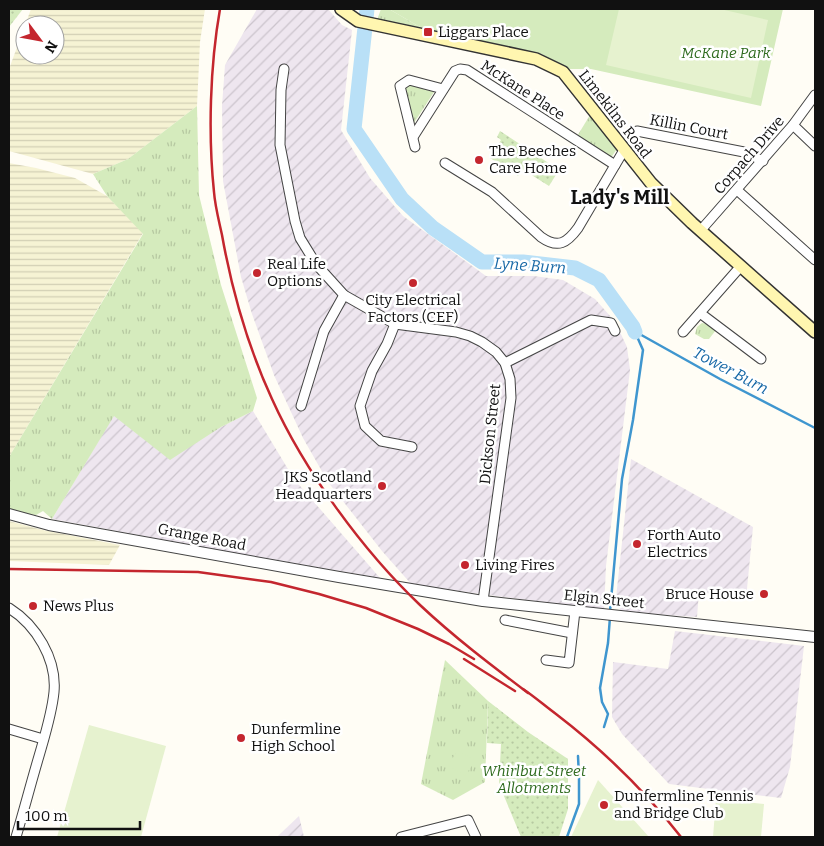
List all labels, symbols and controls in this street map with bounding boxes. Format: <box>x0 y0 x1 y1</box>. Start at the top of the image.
north arrow <box>15 15 65 65</box>
place label: Liggars Place <box>438 23 529 41</box>
marker: Liggars Place <box>422 26 434 38</box>
text: N <box>40 38 61 56</box>
park label: McKane Park <box>681 44 772 62</box>
street label: McKane Place <box>478 56 568 124</box>
street label: Limekilns Road <box>575 66 655 162</box>
street label: Killin Court <box>648 111 730 144</box>
street label: Corpach Drive <box>710 112 788 198</box>
place label: The Beeches Care Home <box>489 142 576 177</box>
marker: The Beeches Care Home <box>473 154 485 166</box>
district label: Lady's Mill <box>571 185 669 209</box>
water label: Lyne Burn <box>493 253 567 278</box>
place label: Real Life Options <box>267 255 326 290</box>
marker: Real Life Options <box>251 267 263 279</box>
marker: City Electrical Factors (CEF) <box>407 277 419 289</box>
place label: City Electrical Factors (CEF) <box>365 291 461 326</box>
water label: Tower Burn <box>690 343 772 398</box>
street label: Dickson Street <box>476 382 504 485</box>
place label: JKS Scotland Headquarters <box>275 468 372 503</box>
marker: JKS Scotland Headquarters <box>376 480 388 492</box>
street label: Grange Road <box>156 520 248 554</box>
place label: Forth Auto Electrics <box>647 526 721 561</box>
marker: Forth Auto Electrics <box>631 538 643 550</box>
place label: Living Fires <box>475 556 555 574</box>
marker: Living Fires <box>459 559 471 571</box>
place label: Bruce House <box>665 585 754 603</box>
street label: Elgin Street <box>563 586 646 612</box>
marker: Bruce House <box>758 588 770 600</box>
place label: News Plus <box>43 597 114 615</box>
marker: News Plus <box>27 600 39 612</box>
place label: Dunfermline High School <box>251 720 341 755</box>
marker: Dunfermline High School <box>235 732 247 744</box>
park label: Whirlbut Street Allotments <box>482 762 587 797</box>
place label: Dunfermline Tennis and Bridge Club <box>614 787 754 822</box>
scale bar <box>18 798 140 830</box>
marker: Dunfermline Tennis and Bridge Club <box>598 799 610 811</box>
text: 100 m <box>25 807 68 825</box>

